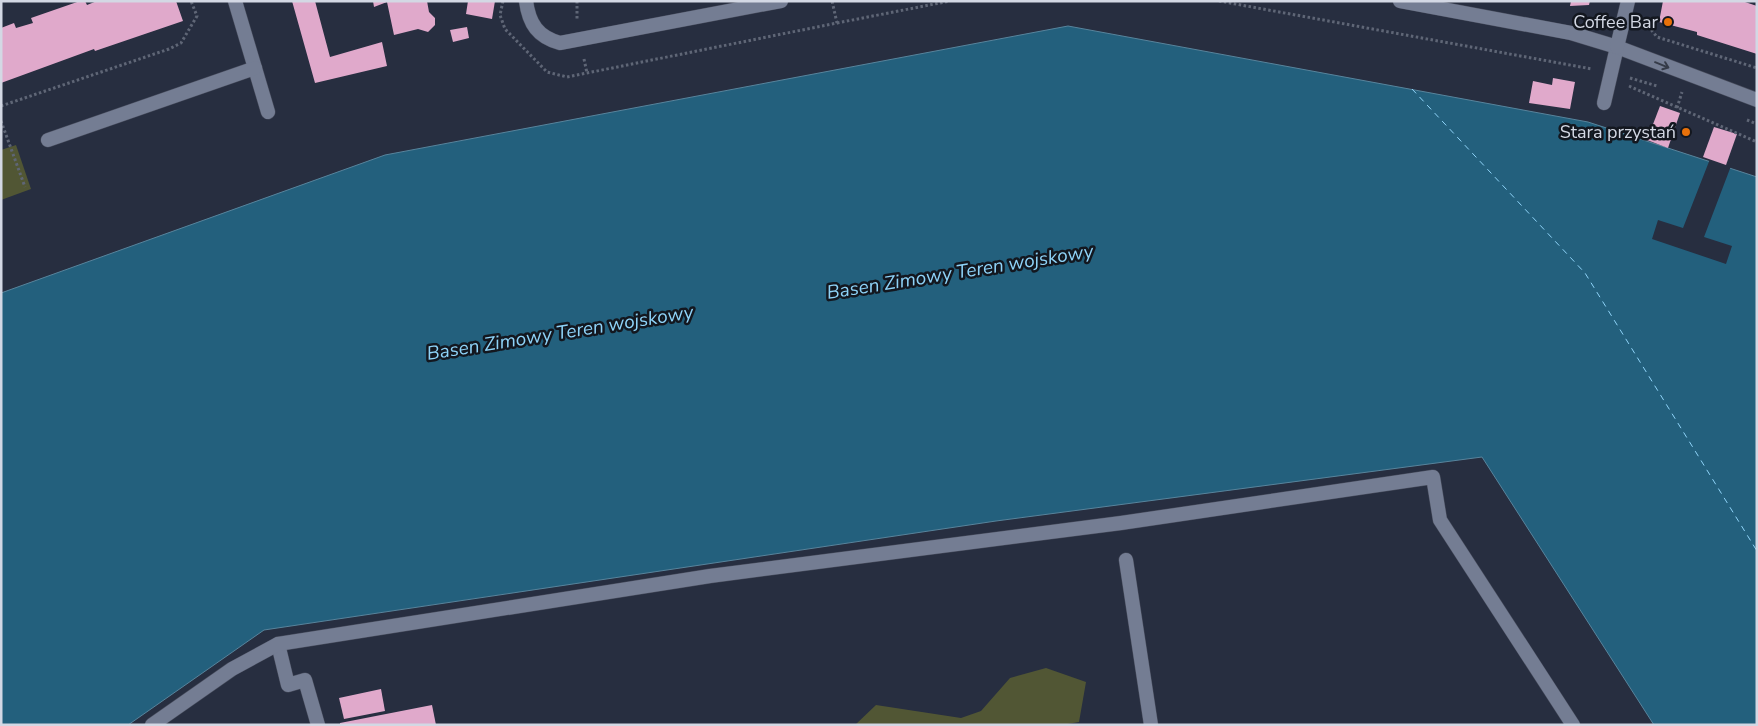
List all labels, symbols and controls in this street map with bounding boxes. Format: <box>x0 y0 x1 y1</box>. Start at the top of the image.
place label: Coffee Bar <box>1573 10 1659 34</box>
marker: Coffee Bar <box>1662 16 1674 28</box>
one-way arrow <box>1654 61 1669 71</box>
place label: Stara przystań <box>1560 120 1676 144</box>
marker: Stara przystań <box>1680 126 1692 138</box>
water label: Basen Zimowy Teren wojskowy <box>825 238 1096 306</box>
water label: Basen Zimowy Teren wojskowy <box>425 299 696 367</box>

